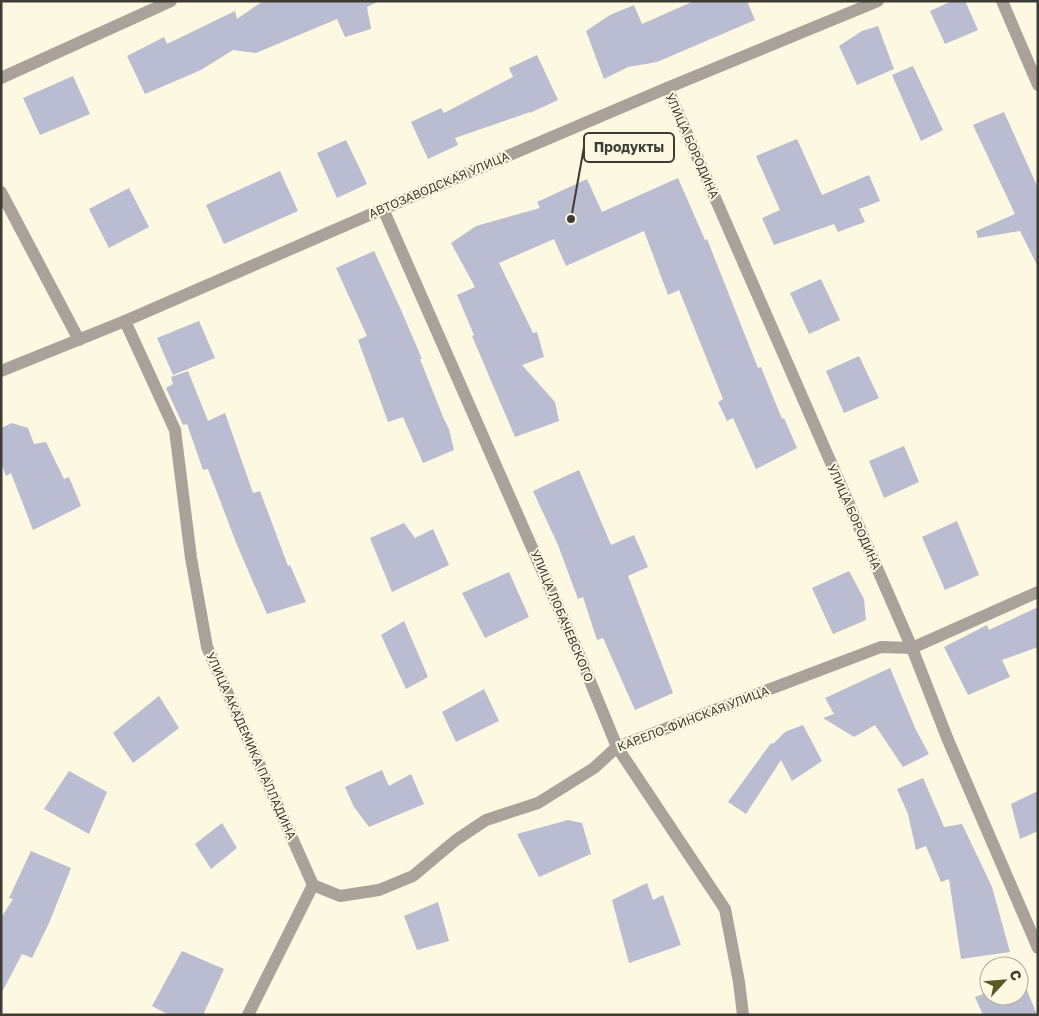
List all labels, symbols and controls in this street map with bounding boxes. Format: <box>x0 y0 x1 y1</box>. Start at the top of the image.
street label: УЛИЦА БОРОДИНА <box>662 91 722 201</box>
callout: Продукты <box>584 133 674 162</box>
text: Продукты <box>594 138 664 155</box>
street label: АВТОЗАВОДСКАЯ УЛИЦА <box>366 148 511 221</box>
street label: УЛИЦА БОРОДИНА <box>824 462 884 572</box>
street label: УЛИЦА ЛОБАЧЕВСКОГО <box>528 548 597 684</box>
street label: УЛИЦА АКАДЕМИКА ПАЛЛАДИНА <box>203 650 300 842</box>
street label: КАРЕЛО-ФИНСКАЯ УЛИЦА <box>615 683 771 754</box>
north arrow <box>979 956 1029 1006</box>
text: С <box>1006 967 1026 983</box>

